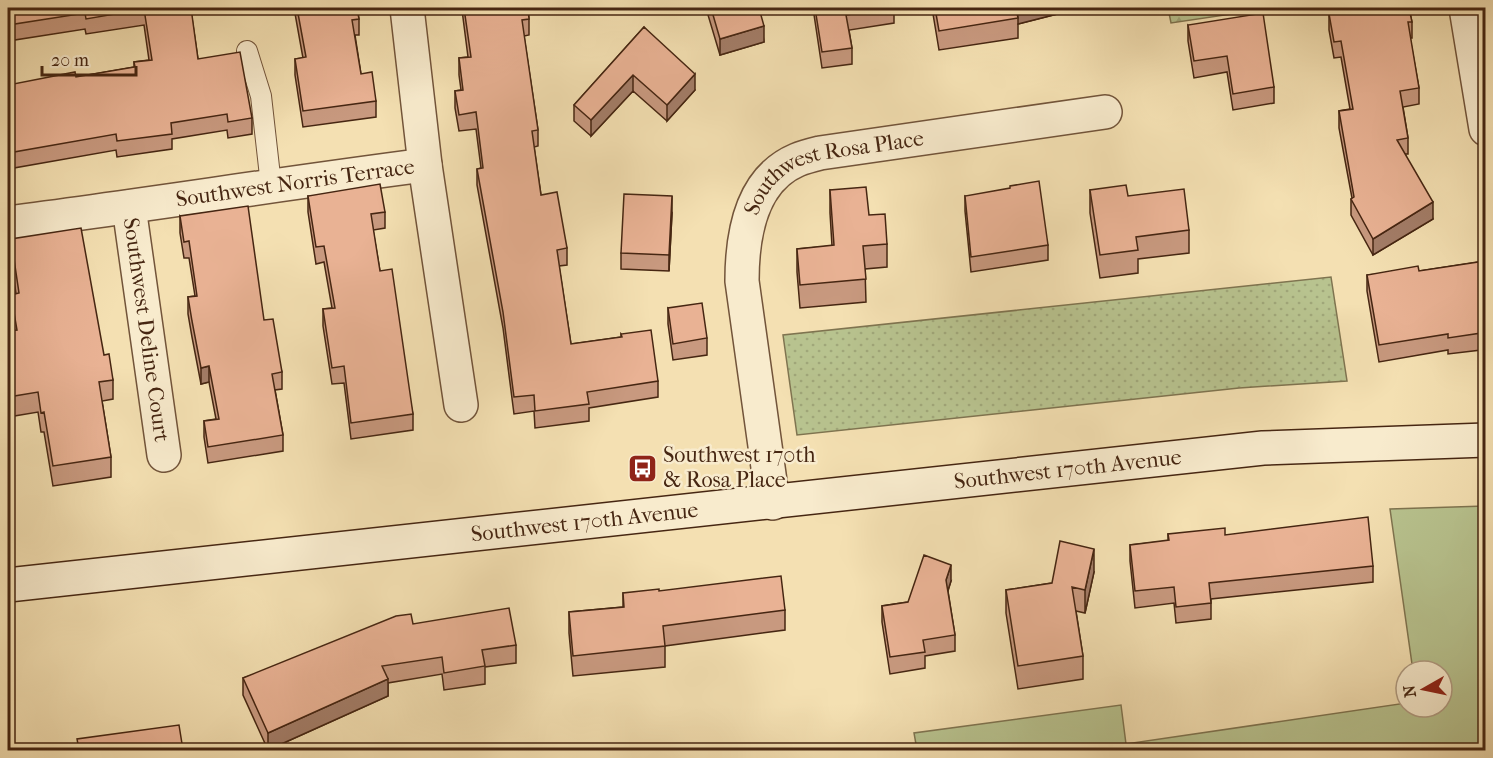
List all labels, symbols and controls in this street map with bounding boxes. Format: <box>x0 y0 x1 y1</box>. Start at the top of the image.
scale bar <box>42 39 136 77</box>
text: 20 m <box>51 50 89 71</box>
street label: Southwest Rosa Place <box>739 125 926 219</box>
street label: Southwest Norris Terrace <box>174 153 416 213</box>
street label: Southwest Deline Court <box>118 216 175 444</box>
place label: Southwest 170th & Rosa Place <box>663 442 816 493</box>
street label: Southwest 170th Avenue <box>953 444 1183 495</box>
bus stop icon: Southwest 170th & Rosa Place <box>626 452 658 484</box>
street label: Southwest 170th Avenue <box>470 497 700 547</box>
north arrow <box>1394 659 1454 719</box>
text: N <box>1399 683 1420 699</box>

